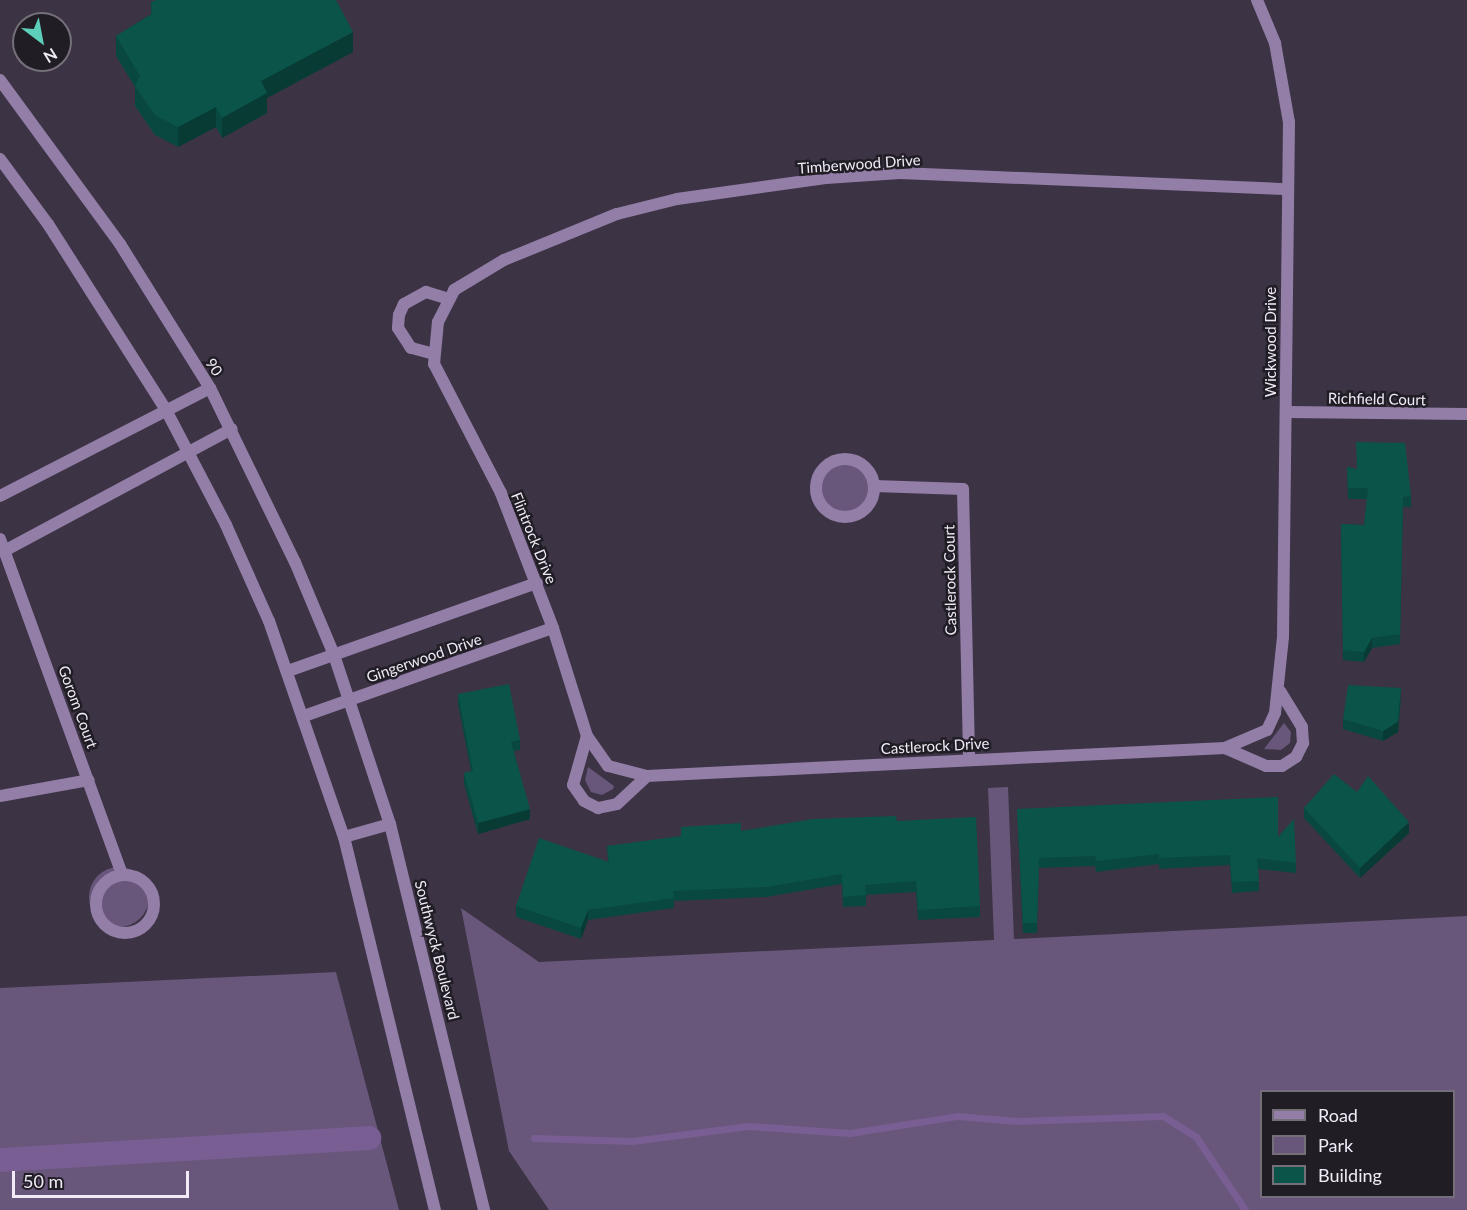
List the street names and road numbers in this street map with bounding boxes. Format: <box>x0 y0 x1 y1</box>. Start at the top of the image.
street label: Timberwood Drive <box>797 151 921 177</box>
street label: Wickwood Drive <box>1262 287 1280 397</box>
street label: 90 <box>202 355 226 379</box>
street label: Richfield Court <box>1328 389 1426 409</box>
street label: Flintrock Drive <box>507 490 561 586</box>
street label: Castlerock Court <box>940 525 960 635</box>
street label: Gingerwood Drive <box>364 630 484 686</box>
street label: Gorom Court <box>55 663 101 751</box>
street label: Castlerock Drive <box>880 734 990 758</box>
street label: Southwyck Boulevard <box>411 878 463 1022</box>

